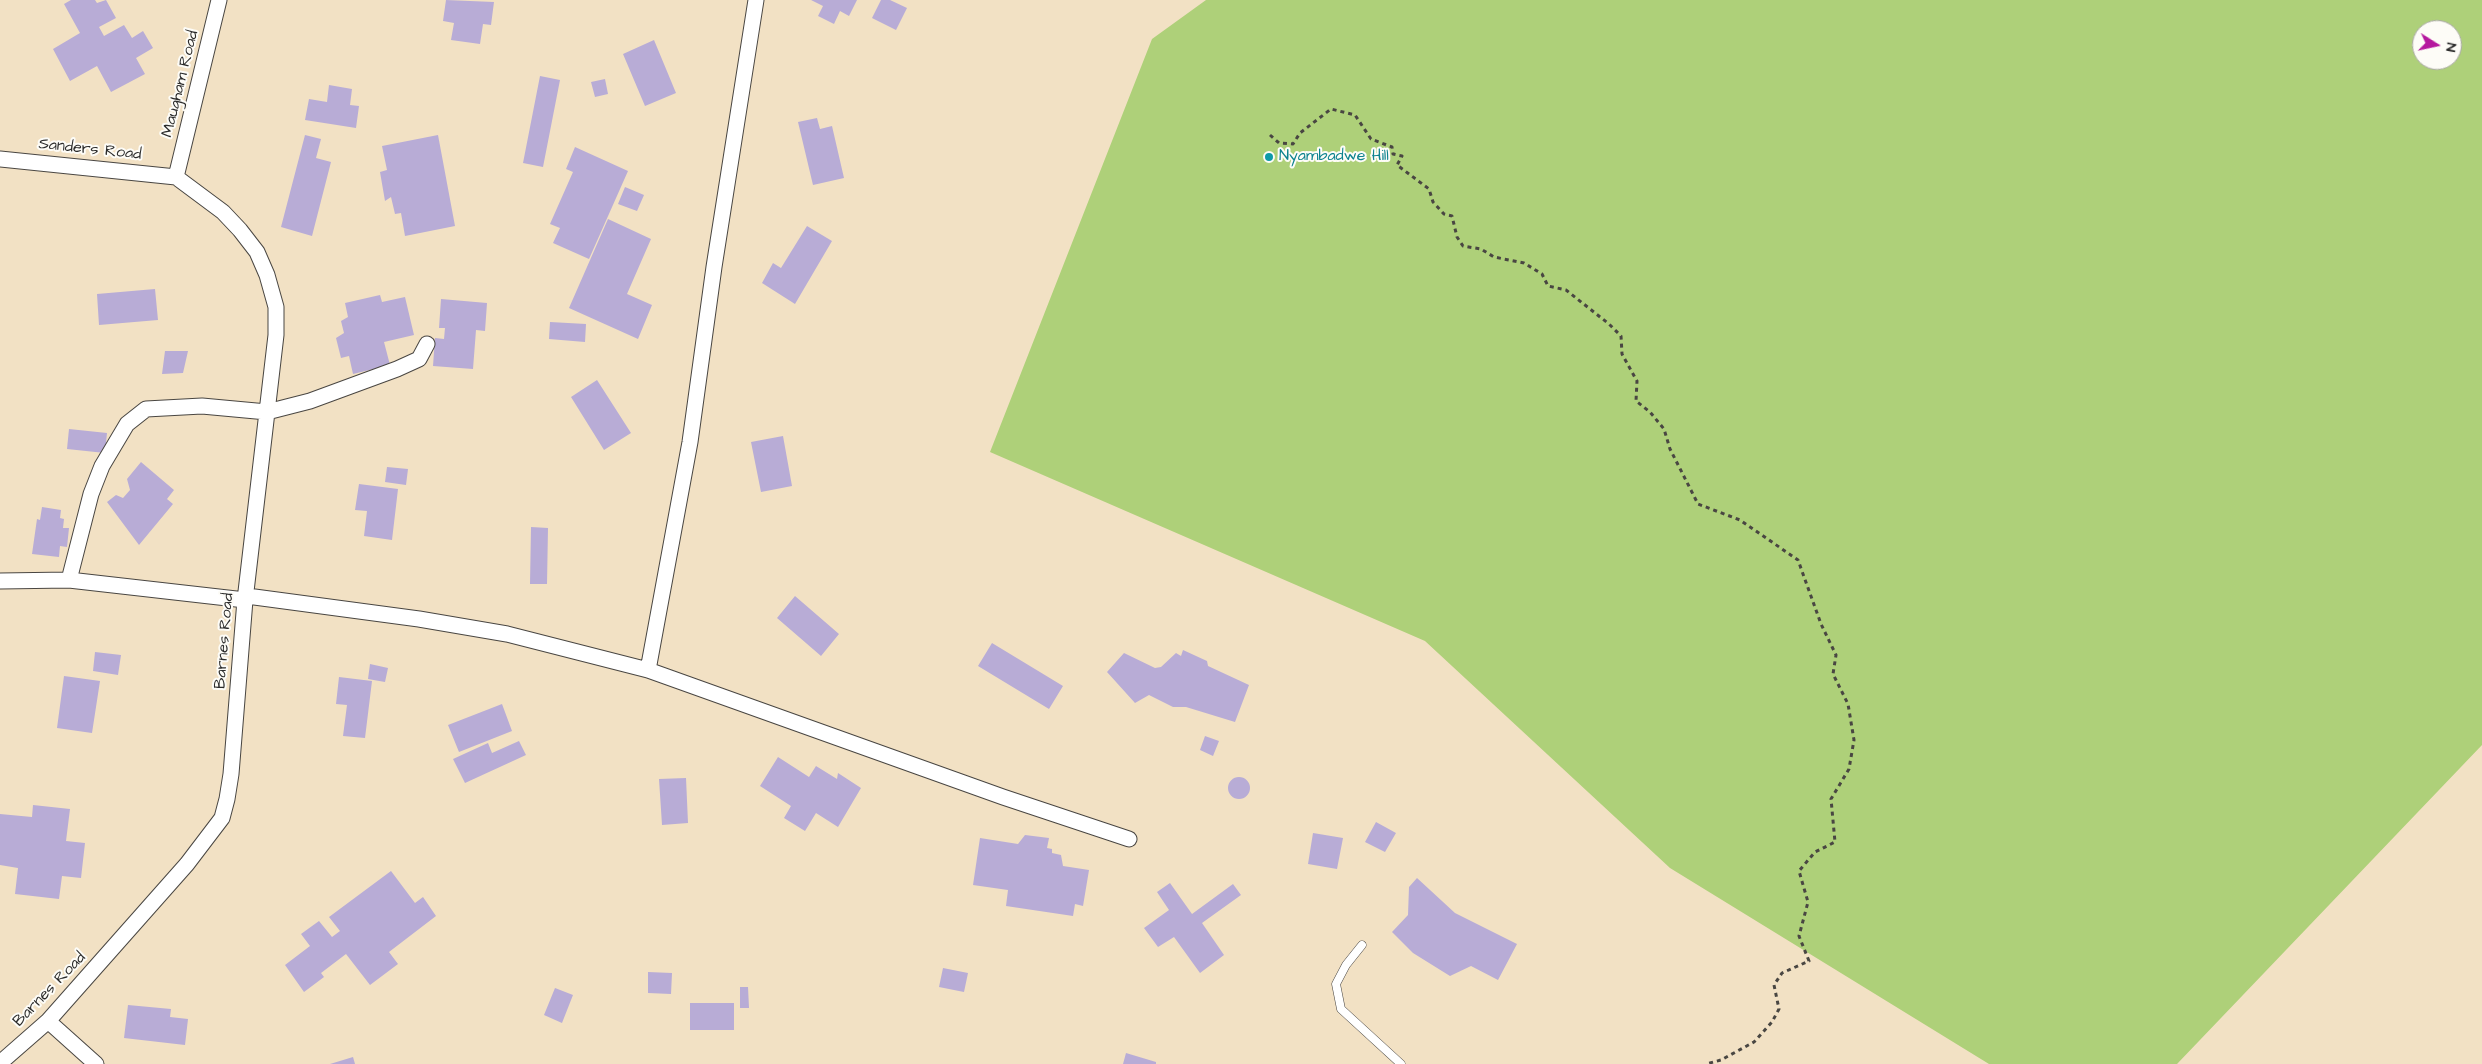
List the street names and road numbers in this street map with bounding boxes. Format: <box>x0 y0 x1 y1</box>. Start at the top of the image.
street label: Maugham Road <box>158 29 204 139</box>
street label: Sanders Road <box>38 135 142 165</box>
street label: Barnes Road <box>211 592 239 690</box>
street label: Barnes Road <box>10 949 90 1031</box>

